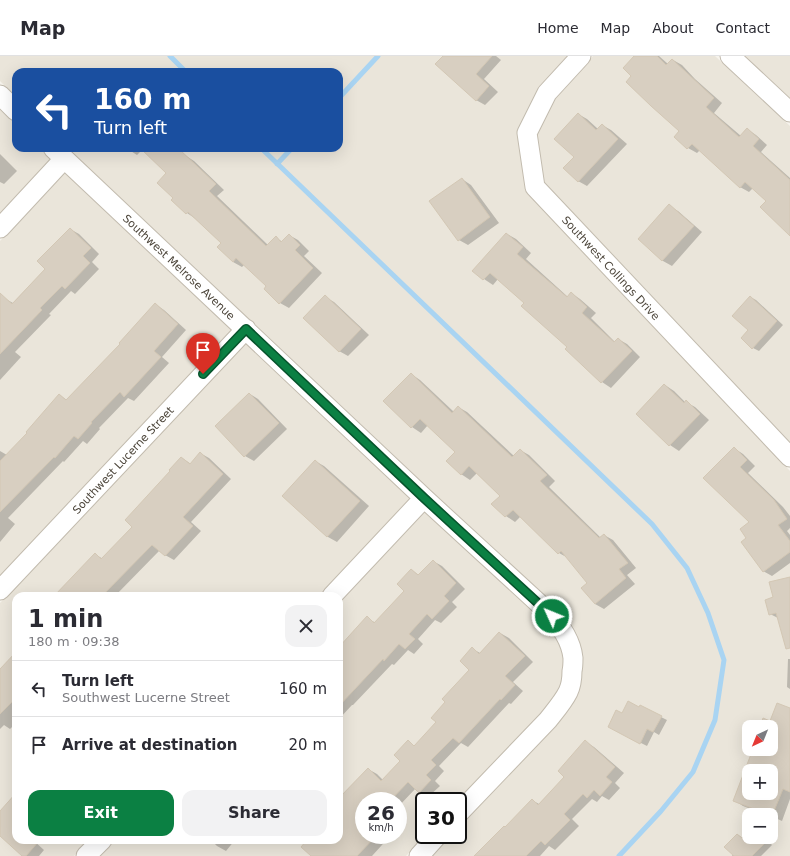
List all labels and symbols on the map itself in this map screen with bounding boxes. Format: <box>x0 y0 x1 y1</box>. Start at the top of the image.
street label: Southwest Melrose Avenue <box>120 212 238 323</box>
street label: Southwest Collings Drive <box>559 214 662 323</box>
pin <box>186 333 220 374</box>
street label: Southwest Lucerne Street <box>70 403 177 517</box>
position arrow <box>531 595 573 637</box>
north arrow <box>742 720 778 756</box>
speed limit sign: 30 <box>415 792 467 844</box>

